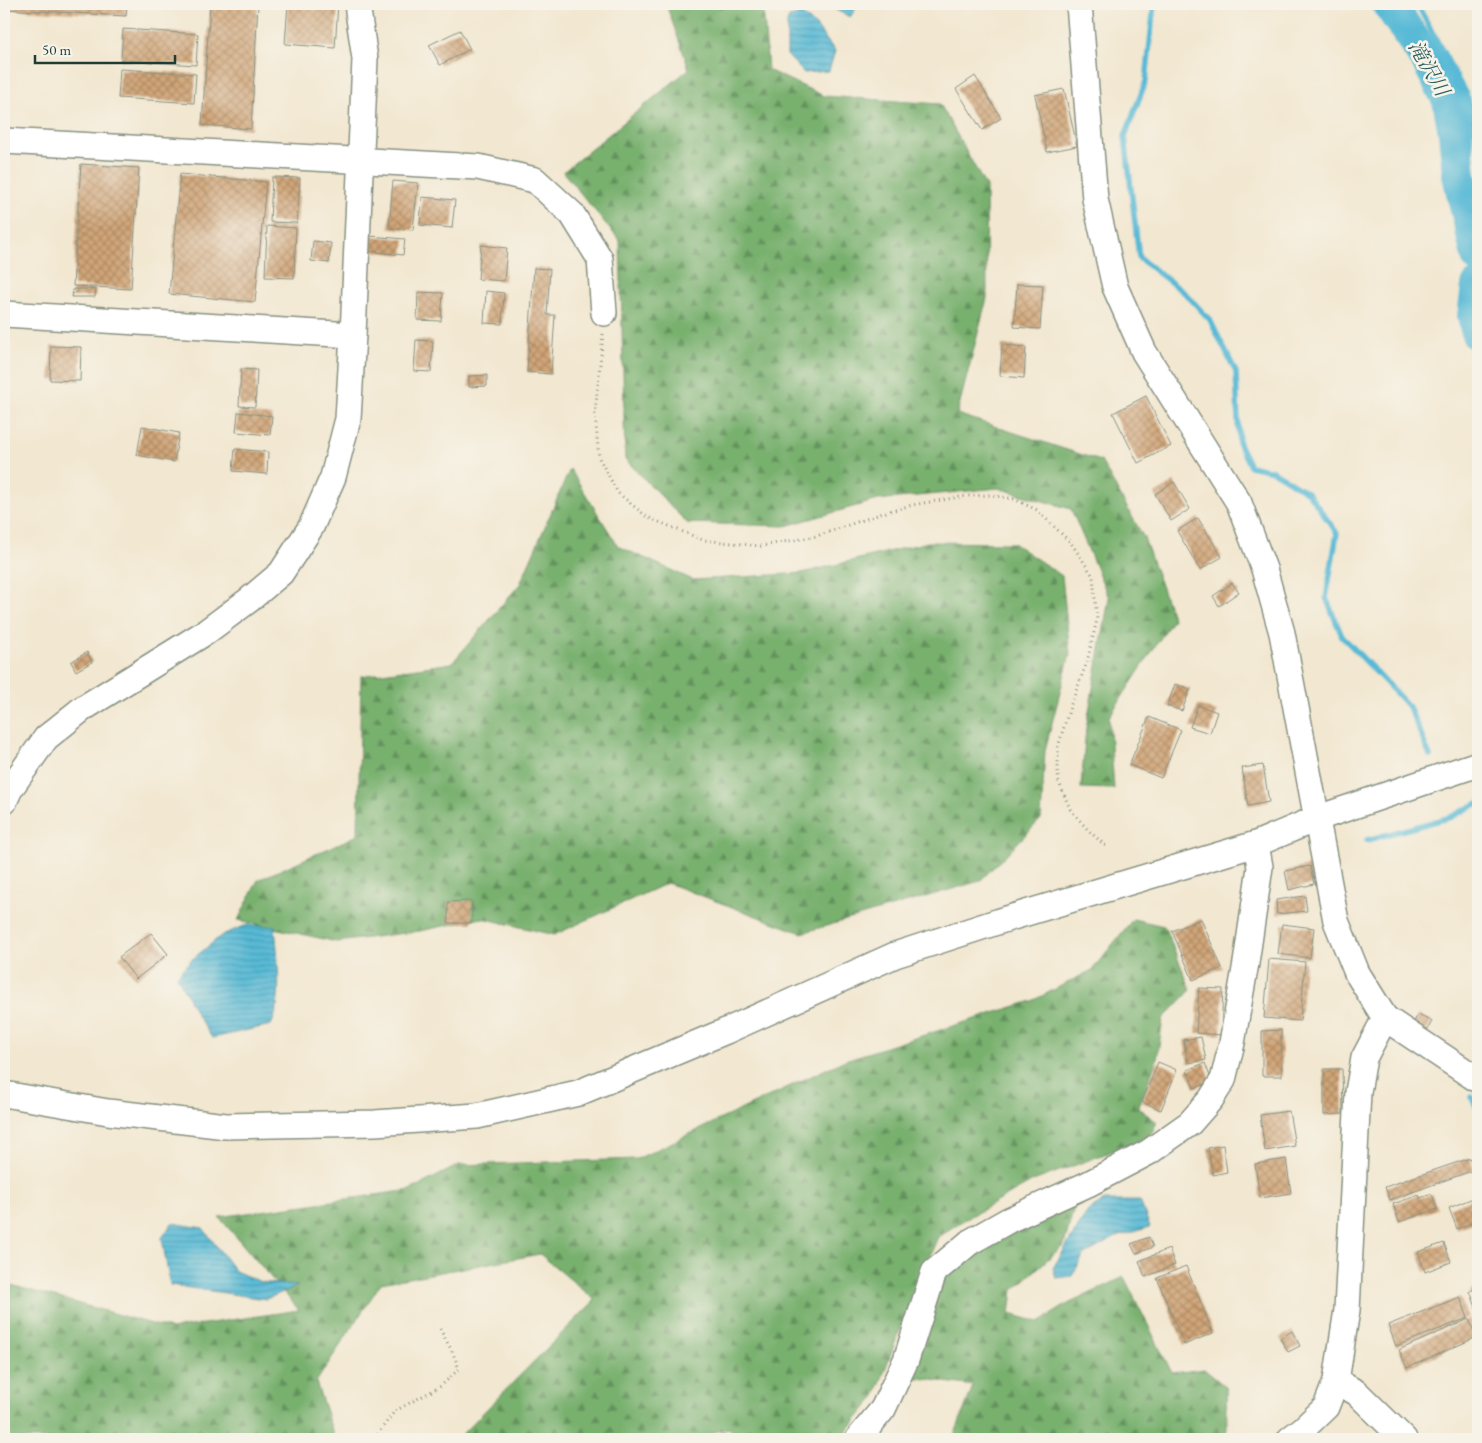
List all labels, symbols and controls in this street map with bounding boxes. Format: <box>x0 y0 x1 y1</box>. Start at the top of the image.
scale bar <box>35 32 175 64</box>
water label: 滝沢川 <box>1403 36 1456 102</box>
text: 50 m <box>42 40 71 59</box>

